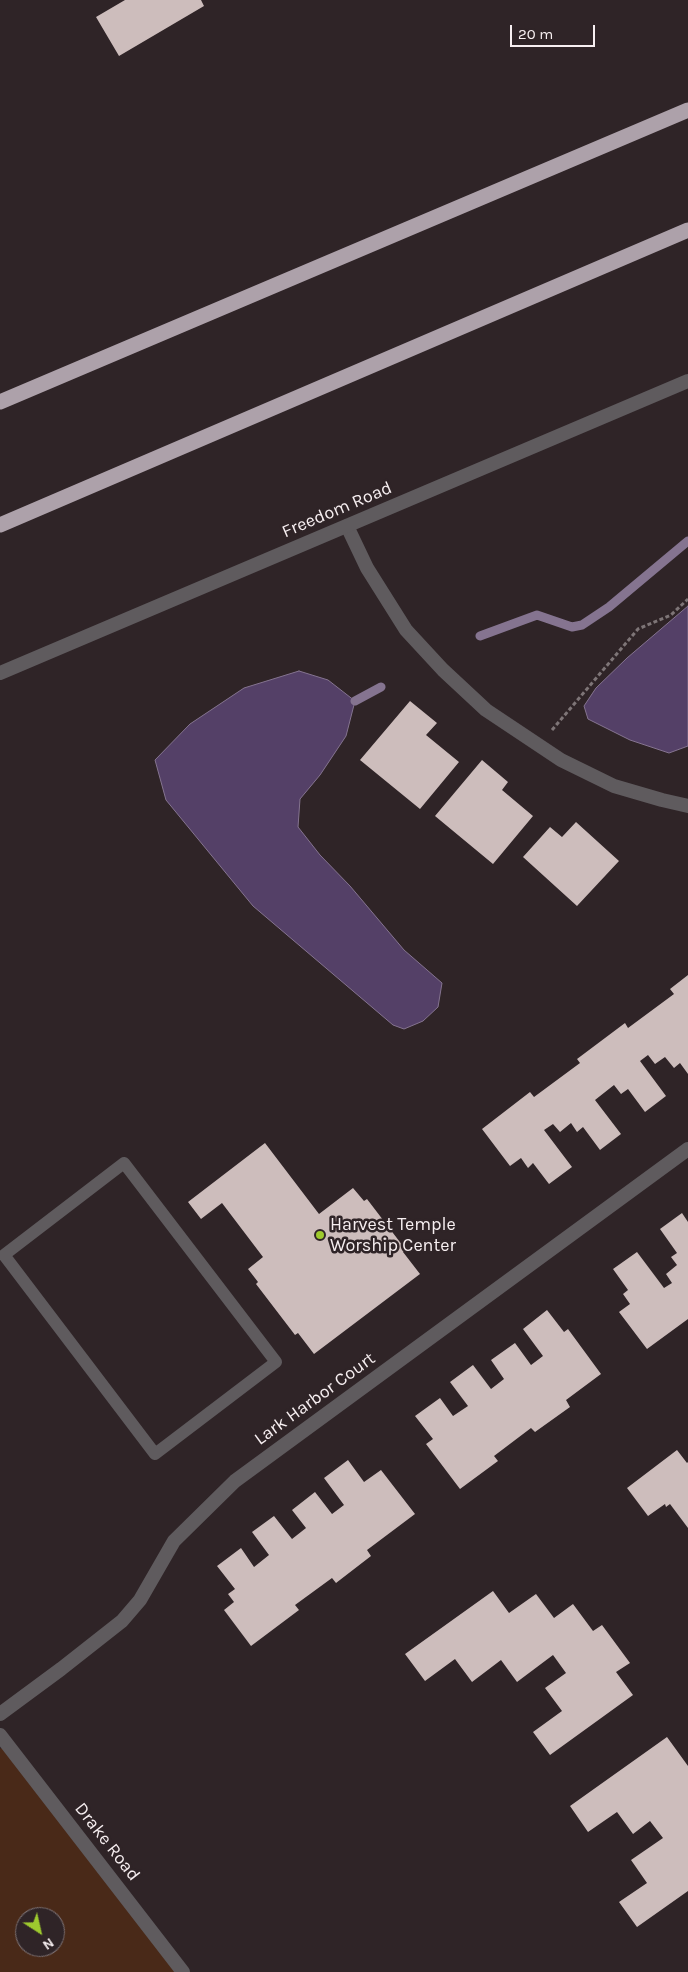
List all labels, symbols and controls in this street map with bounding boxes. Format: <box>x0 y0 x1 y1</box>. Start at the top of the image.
scale bar <box>513 15 598 47</box>
text: 20 m <box>518 25 553 43</box>
street label: Freedom Road <box>279 477 395 543</box>
place label: Harvest Temple Worship Center <box>330 1214 456 1256</box>
marker: Harvest Temple Worship Center <box>314 1229 326 1241</box>
street label: Lark Harbor Court <box>250 1348 380 1450</box>
street label: Drake Road <box>70 1799 144 1885</box>
north arrow <box>15 1907 65 1957</box>
text: N <box>39 1934 57 1954</box>

